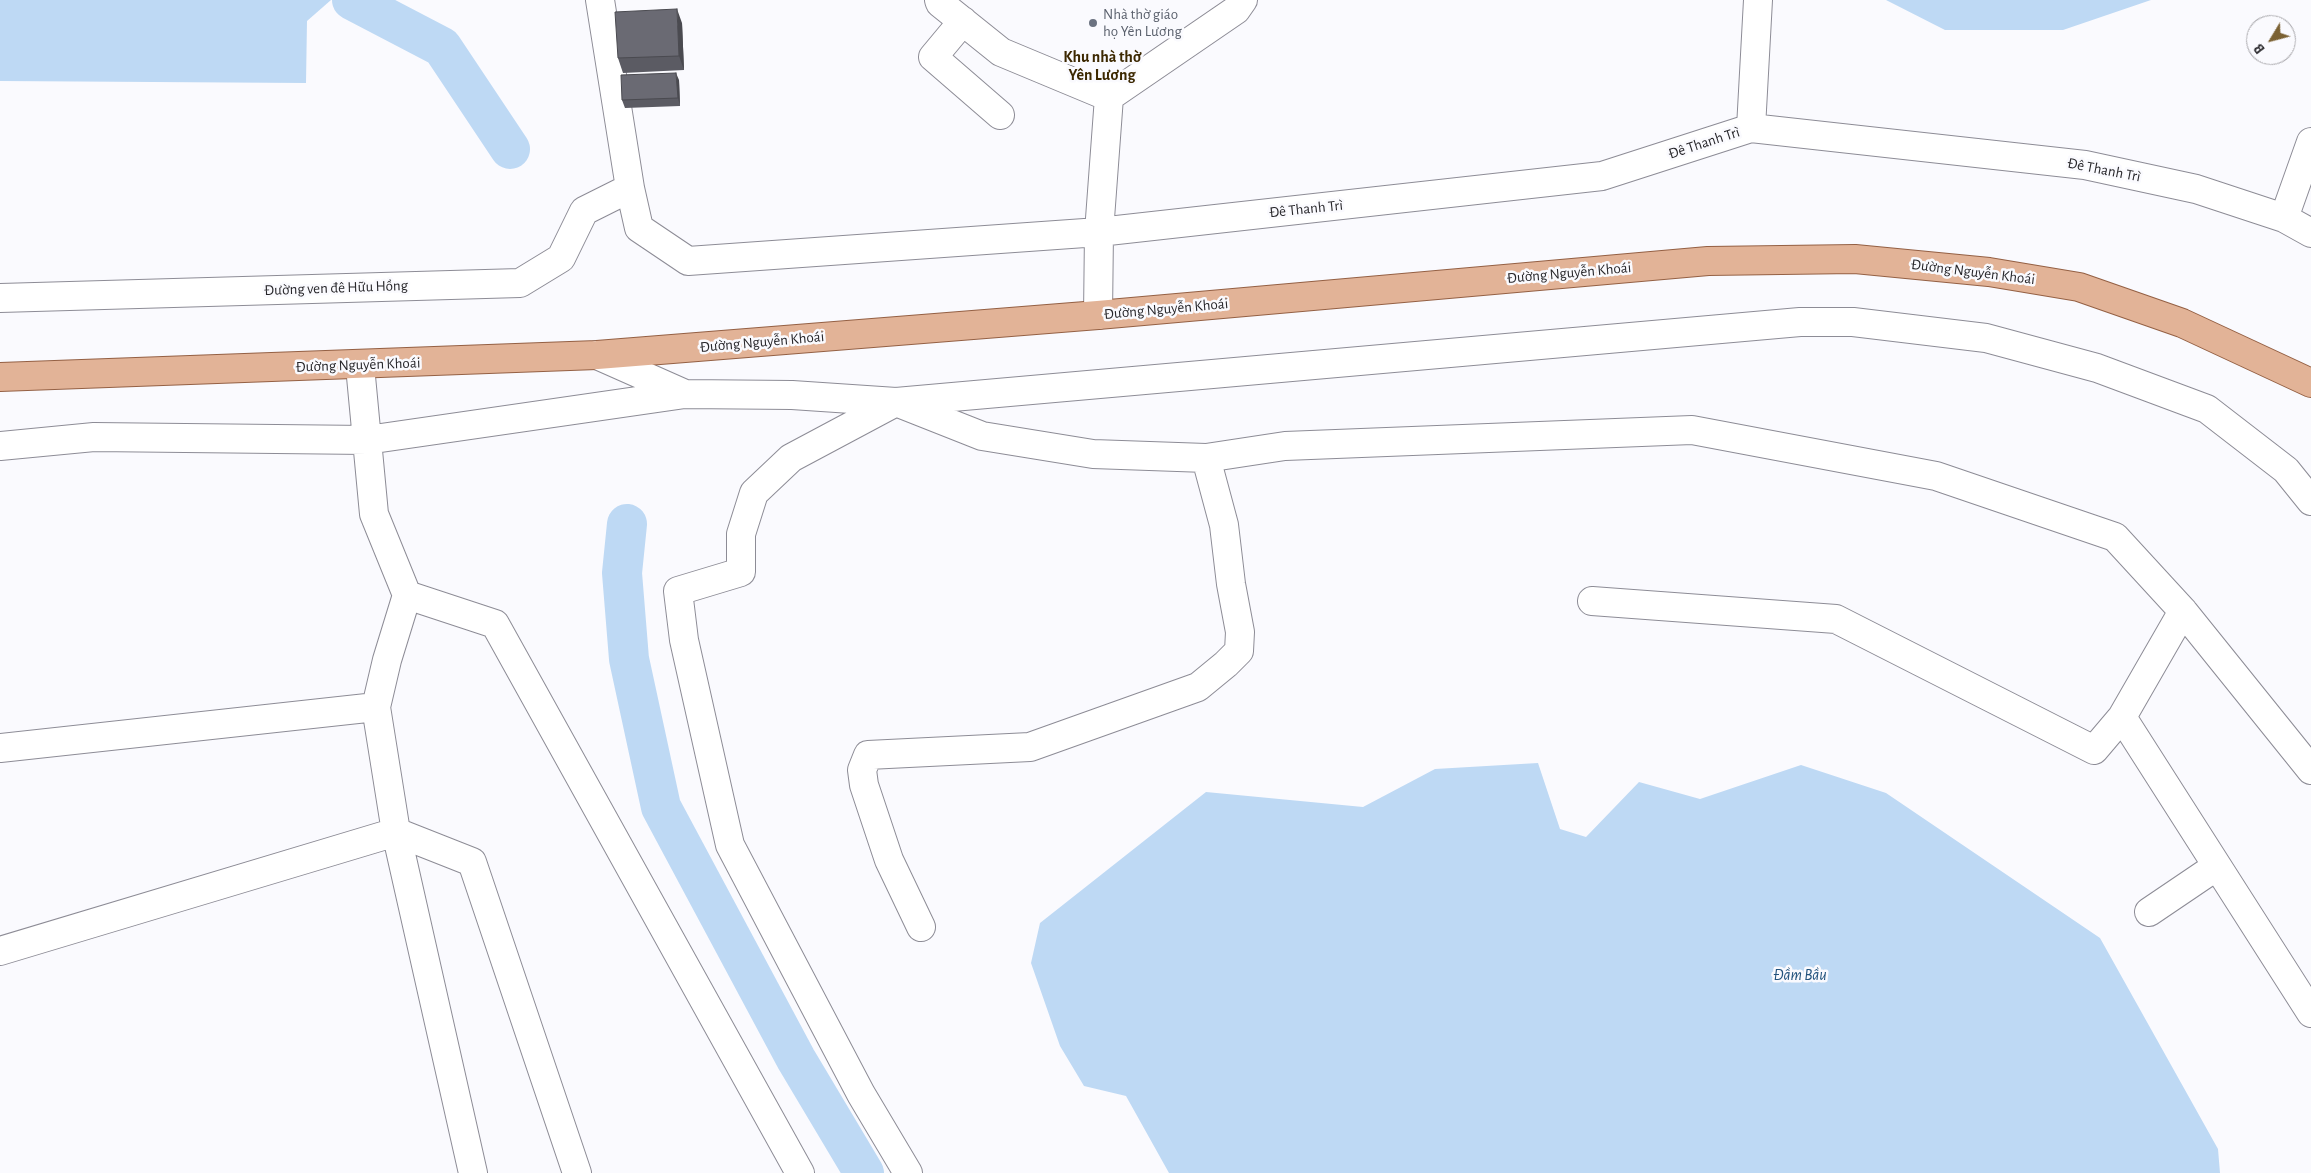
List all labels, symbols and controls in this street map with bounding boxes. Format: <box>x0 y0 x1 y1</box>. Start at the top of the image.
place label: Nhà thờ giáo họ Yên Lương <box>1103 5 1182 40</box>
north arrow <box>2246 15 2296 65</box>
marker: Nhà thờ giáo họ Yên Lương <box>1087 17 1099 29</box>
text: B <box>2252 41 2268 56</box>
district label: Khu nhà thờ Yên Lương <box>1063 47 1141 85</box>
street label: Đê Thanh Trì <box>1666 123 1742 163</box>
street label: Đê Thanh Trì <box>2066 154 2142 186</box>
street label: Đê Thanh Trì <box>1268 196 1344 222</box>
street label: Đường Nguyễn Khoái <box>1910 255 2036 289</box>
street label: Đường Nguyễn Khoái <box>1506 259 1632 287</box>
street label: Đường ven đê Hữu Hồng <box>264 276 408 300</box>
street label: Đường Nguyễn Khoái <box>1103 295 1229 323</box>
street label: Đường Nguyễn Khoái <box>699 328 825 356</box>
street label: Đường Nguyễn Khoái <box>295 354 421 376</box>
water label: Đầm Bầu <box>1773 965 1827 985</box>

